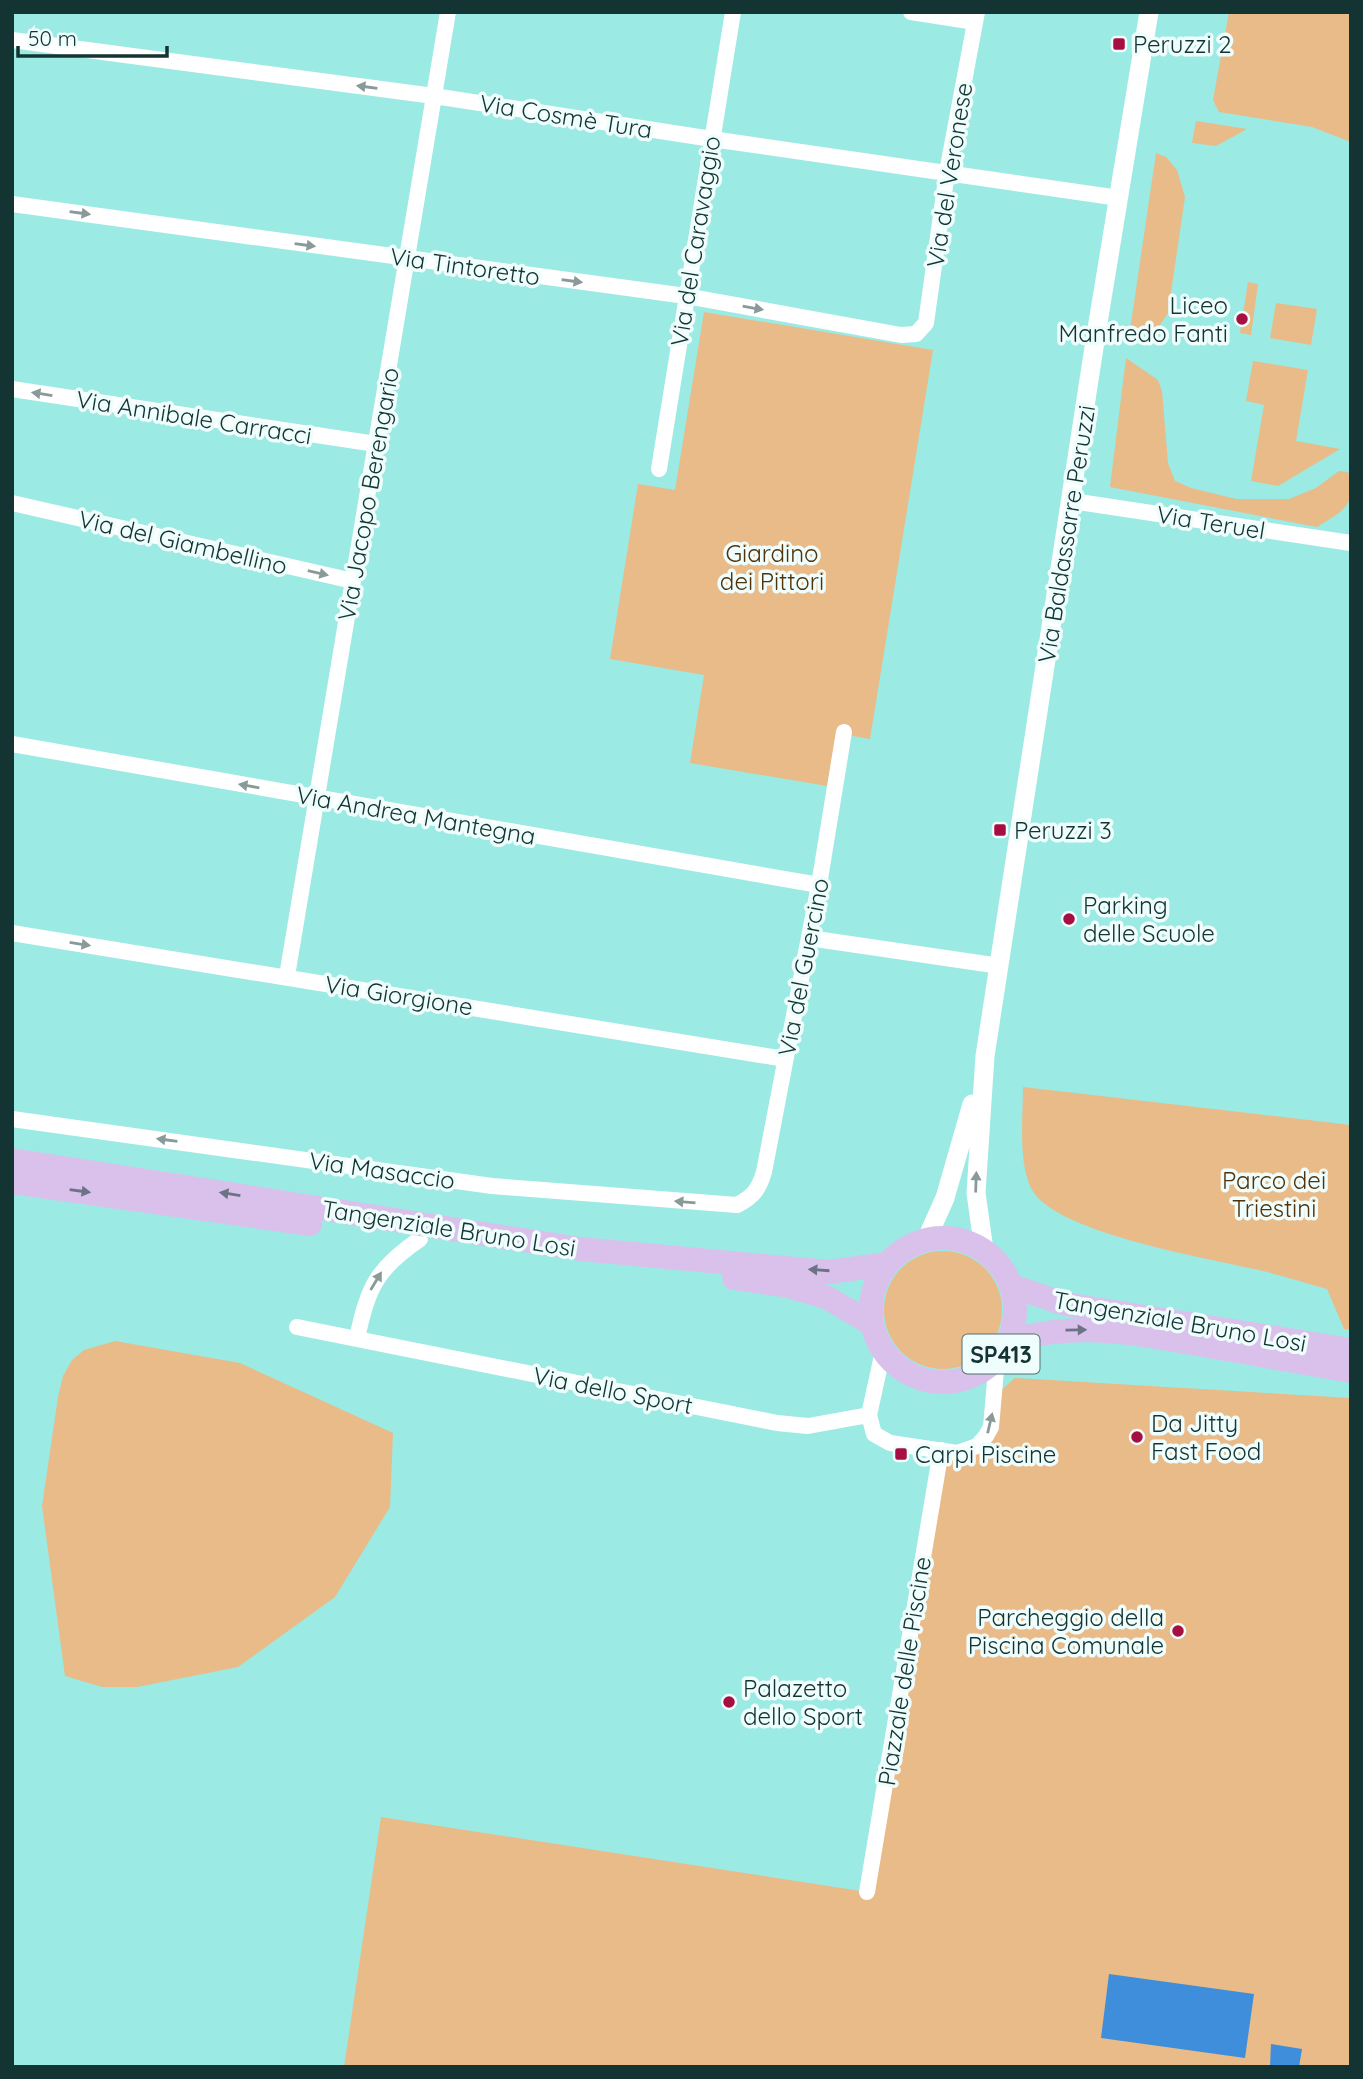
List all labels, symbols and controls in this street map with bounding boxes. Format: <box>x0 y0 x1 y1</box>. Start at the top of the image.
scale bar <box>18 14 166 58</box>
text: 50 m <box>28 25 77 51</box>
place label: Peruzzi 2 <box>1133 29 1232 59</box>
marker: Peruzzi 2 <box>1111 36 1127 52</box>
street label: Via del Veronese <box>920 80 978 270</box>
one-way arrow <box>356 81 378 92</box>
street label: Via Cosmè Tura <box>478 88 654 144</box>
street label: Via del Caravaggio <box>664 134 726 348</box>
one-way arrow <box>69 208 91 219</box>
one-way arrow <box>294 239 316 250</box>
street label: Via Tintoretto <box>388 241 542 291</box>
one-way arrow <box>561 275 583 286</box>
place label: Liceo Manfredo Fanti <box>1058 290 1228 348</box>
one-way arrow <box>742 303 764 314</box>
marker: Liceo Manfredo Fanti <box>1234 311 1250 327</box>
street label: Via Jacopo Berengario <box>331 365 405 623</box>
street label: Via Annibale Carracci <box>74 384 314 450</box>
one-way arrow <box>31 388 53 399</box>
street label: Via Baldassarre Peruzzi <box>1031 403 1101 665</box>
street label: Via Teruel <box>1155 499 1267 545</box>
street label: Via del Giambellino <box>76 503 290 581</box>
park label: Giardino dei Pittori <box>720 538 824 596</box>
one-way arrow <box>307 567 329 578</box>
street label: Via Andrea Mantegna <box>294 779 538 851</box>
one-way arrow <box>238 780 260 791</box>
place label: Peruzzi 3 <box>1014 815 1112 845</box>
marker: Peruzzi 3 <box>992 822 1008 838</box>
street label: Via del Guercino <box>771 875 835 1059</box>
place label: Parking delle Scuole <box>1083 890 1215 948</box>
marker: Parking delle Scuole <box>1061 911 1077 927</box>
one-way arrow <box>69 939 91 950</box>
street label: Via Giorgione <box>323 968 475 1022</box>
one-way arrow <box>156 1135 178 1146</box>
street label: Via Masaccio <box>307 1145 457 1195</box>
park label: Parco dei Triestini <box>1222 1165 1326 1223</box>
one-way arrow <box>971 1171 982 1193</box>
one-way arrow <box>69 1186 91 1197</box>
one-way arrow <box>218 1188 240 1199</box>
street label: Tangenziale Bruno Losi <box>320 1193 578 1263</box>
one-way arrow <box>673 1196 695 1207</box>
one-way arrow <box>808 1265 830 1276</box>
one-way arrow <box>370 1272 383 1291</box>
street label: Tangenziale Bruno Losi <box>1051 1284 1309 1358</box>
one-way arrow <box>1065 1324 1087 1335</box>
road number: SP413 <box>962 1334 1040 1373</box>
street label: Via dello Sport <box>531 1360 695 1420</box>
place label: Da Jitty Fast Food <box>1151 1408 1261 1466</box>
one-way arrow <box>984 1412 995 1434</box>
marker: Da Jitty Fast Food <box>1129 1429 1145 1445</box>
place label: Carpi Piscine <box>915 1439 1056 1469</box>
marker: Carpi Piscine <box>893 1446 909 1462</box>
street label: Piazzale delle Piscine <box>871 1554 937 1788</box>
place label: Parcheggio della Piscina Comunale <box>968 1602 1164 1660</box>
marker: Parcheggio della Piscina Comunale <box>1170 1623 1186 1639</box>
place label: Palazetto dello Sport <box>743 1673 863 1731</box>
marker: Palazetto dello Sport <box>721 1694 737 1710</box>

